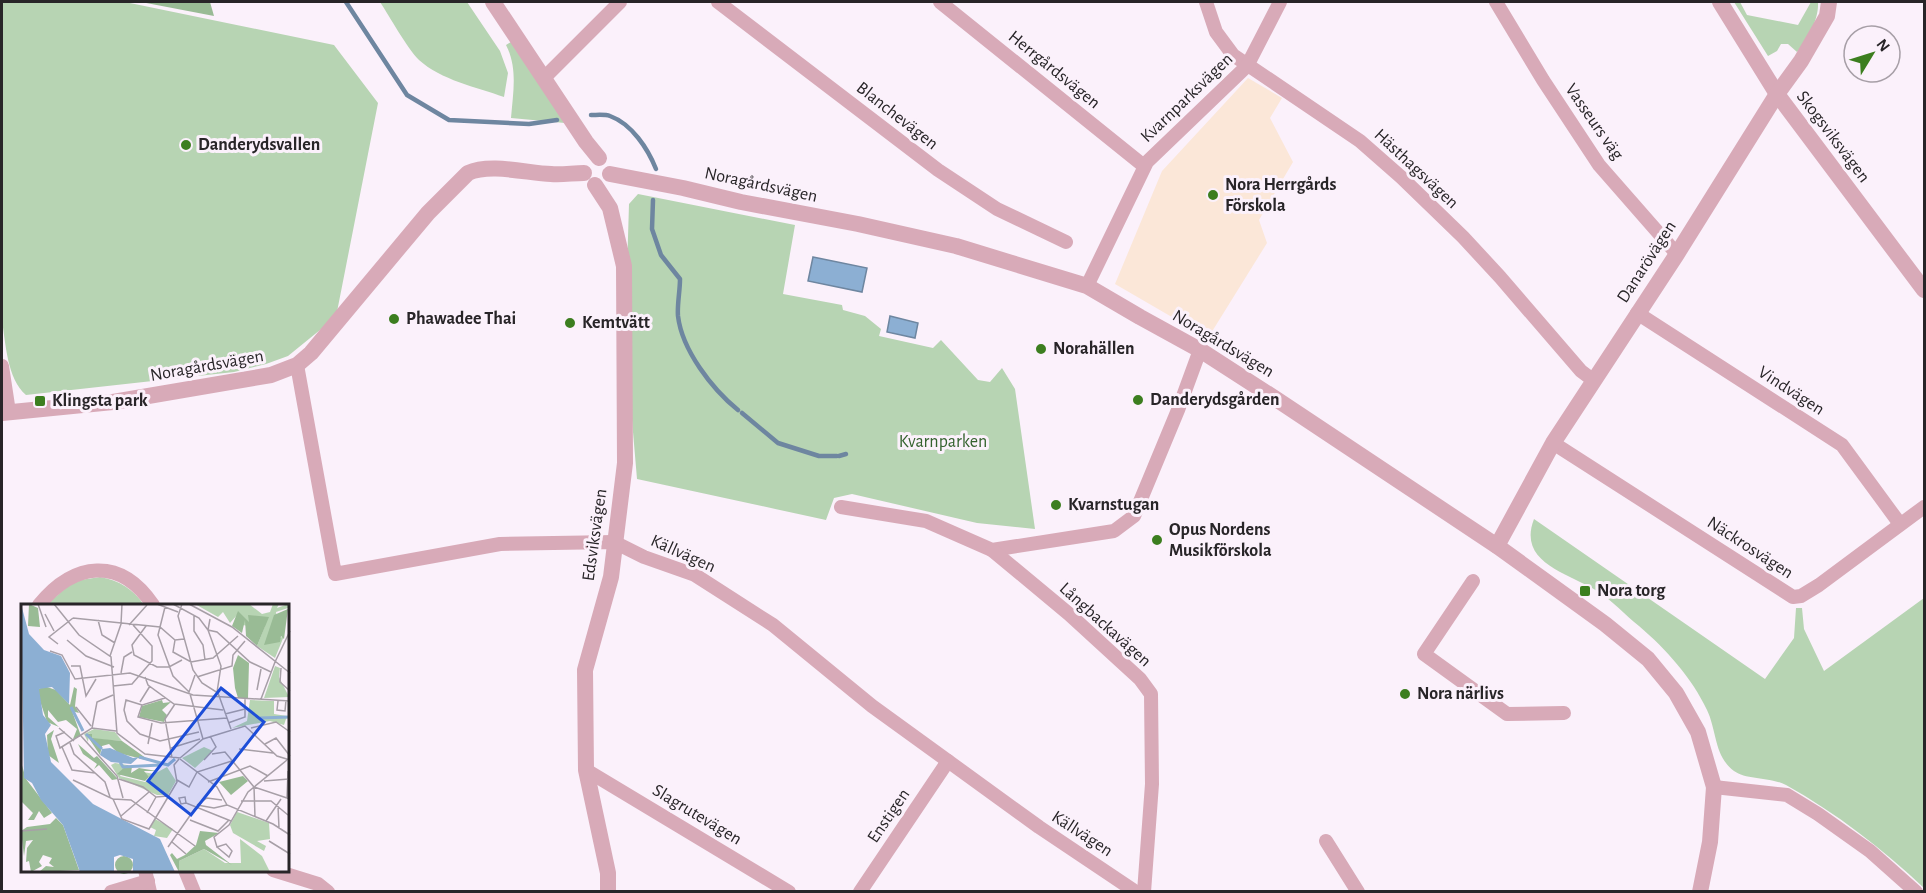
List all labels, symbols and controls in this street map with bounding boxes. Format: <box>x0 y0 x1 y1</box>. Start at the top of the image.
north arrow <box>1842 24 1902 84</box>
street label: Herrgårdsvägen <box>1005 28 1103 112</box>
text: N <box>1873 36 1893 55</box>
street label: Kvarnparksvägen <box>1138 50 1236 146</box>
street label: Blanchevägen <box>853 79 941 153</box>
street label: Vasseurs väg <box>1561 81 1627 163</box>
street label: Skogsviksvägen <box>1793 88 1873 186</box>
street label: Hästhagsvägen <box>1370 126 1462 212</box>
place label: Danderydsvallen <box>198 136 320 154</box>
marker: Danderydsvallen <box>179 138 193 152</box>
street label: Noragårdsvägen <box>703 164 819 206</box>
place label: Nora Herrgårds Förskola <box>1225 176 1337 215</box>
marker: Nora Herrgårds Förskola <box>1206 188 1220 202</box>
street label: Danarövägen <box>1614 218 1680 306</box>
street label: Noragårdsvägen <box>1169 307 1277 381</box>
place label: Phawadee Thai <box>406 310 516 328</box>
marker: Phawadee Thai <box>387 312 401 326</box>
place label: Kemtvätt <box>582 314 650 332</box>
marker: Kemtvätt <box>563 316 577 330</box>
place label: Norahällen <box>1053 340 1134 358</box>
marker: Norahällen <box>1034 342 1048 356</box>
street label: Noragårdsvägen <box>149 347 265 385</box>
street label: Vindvägen <box>1755 363 1827 419</box>
place label: Danderydsgården <box>1150 391 1279 409</box>
place label: Klingsta park <box>52 392 148 410</box>
marker: Danderydsgården <box>1131 393 1145 407</box>
marker: Klingsta park <box>33 394 47 408</box>
park label: Kvarnparken <box>899 433 987 451</box>
street label: Edsviksvägen <box>580 488 610 582</box>
place label: Kvarnstugan <box>1068 496 1159 514</box>
marker: Kvarnstugan <box>1049 498 1063 512</box>
street label: Näckrosvägen <box>1704 514 1796 582</box>
place label: Opus Nordens Musikförskola <box>1169 521 1272 560</box>
street label: Källvägen <box>648 532 718 576</box>
marker: Opus Nordens Musikförskola <box>1150 533 1164 547</box>
street label: Långbackavägen <box>1056 579 1154 671</box>
place label: Nora torg <box>1597 582 1666 600</box>
marker: Nora torg <box>1578 584 1592 598</box>
inset map <box>21 604 290 872</box>
place label: Nora närlivs <box>1417 685 1504 703</box>
marker: Nora närlivs <box>1398 687 1412 701</box>
street label: Slagrutevägen <box>649 781 745 849</box>
street label: Enstigen <box>865 786 913 846</box>
street label: Källvägen <box>1048 808 1116 860</box>

